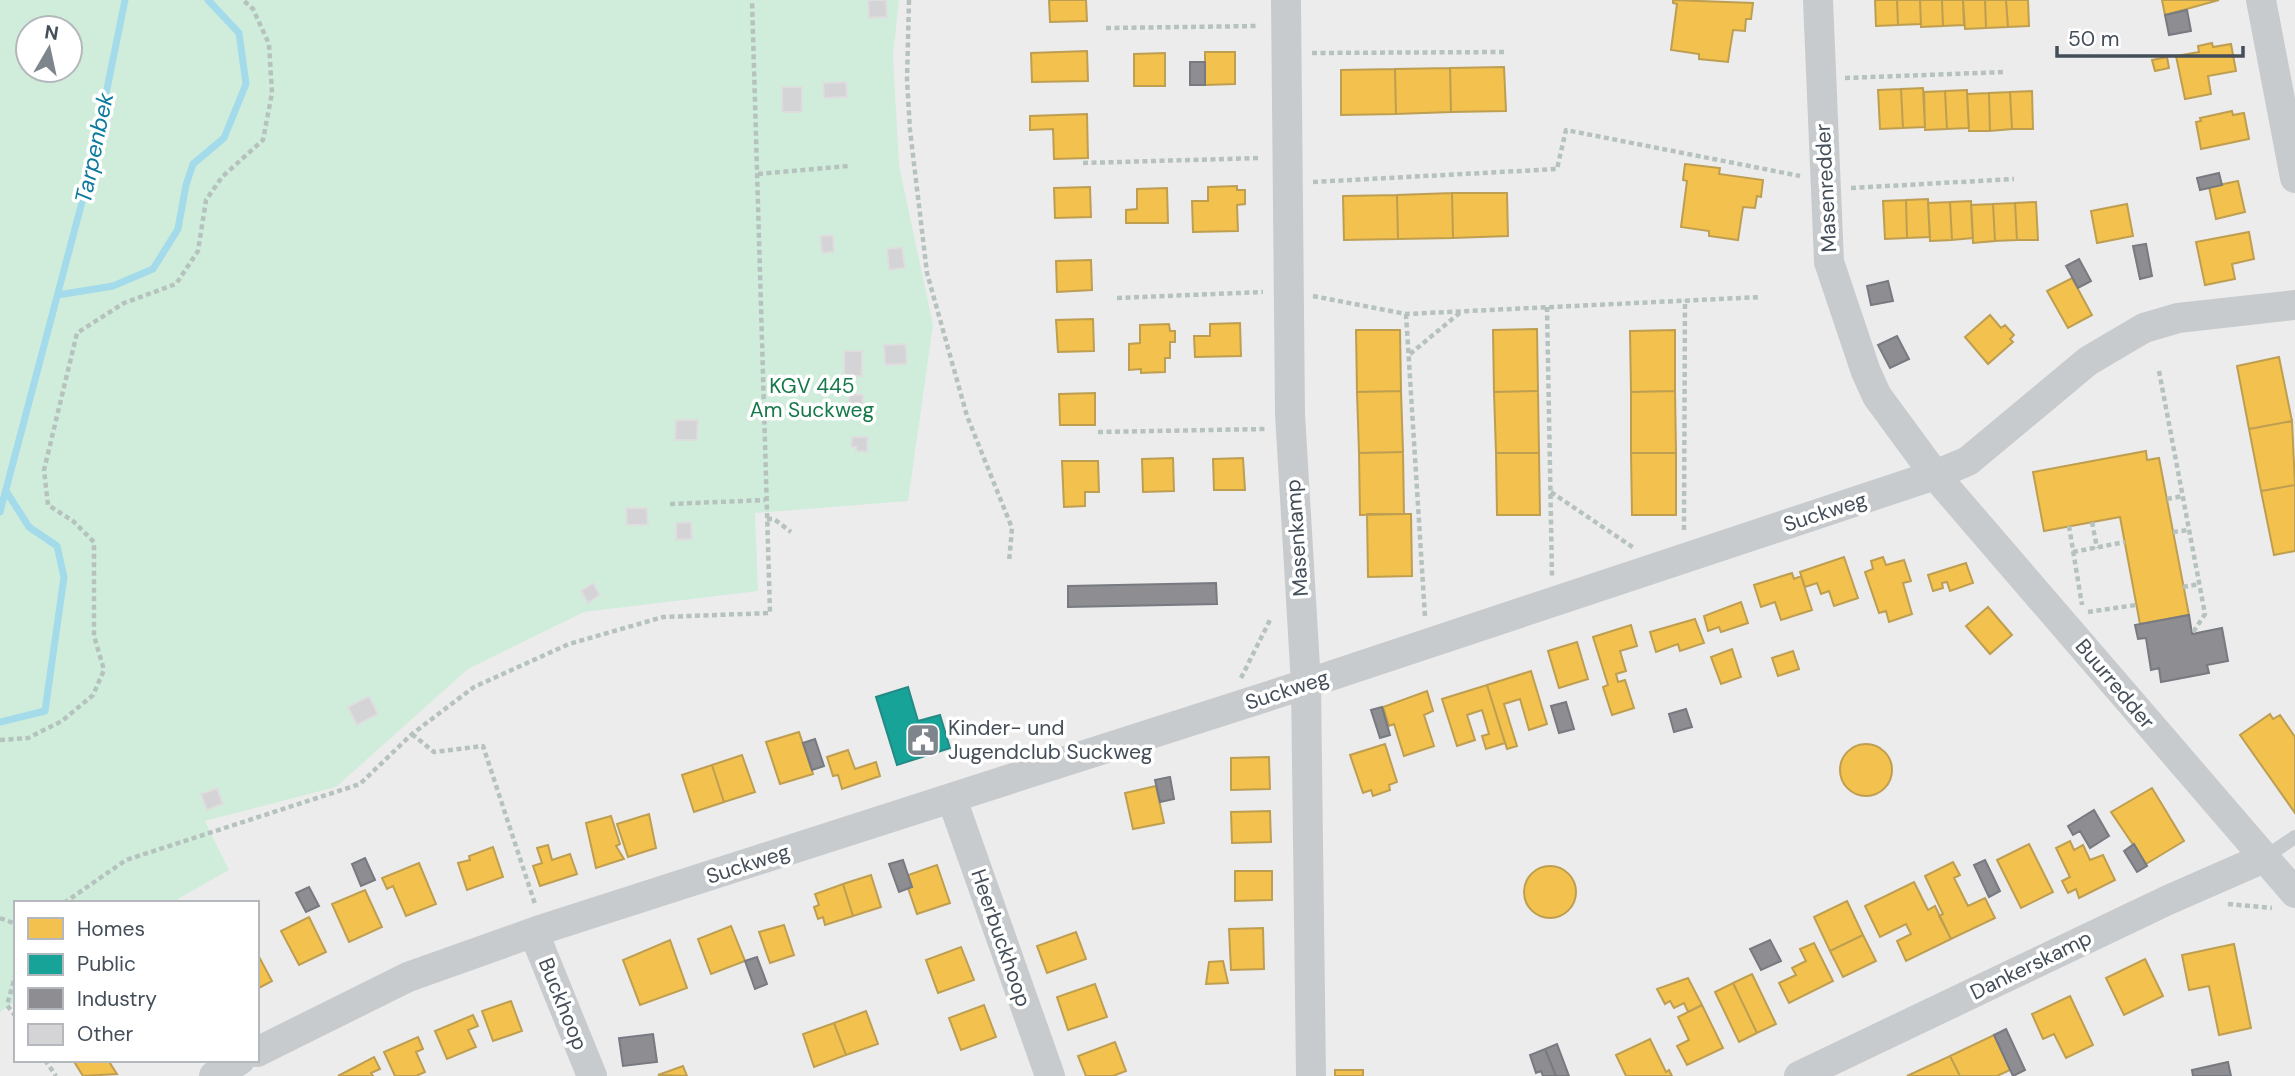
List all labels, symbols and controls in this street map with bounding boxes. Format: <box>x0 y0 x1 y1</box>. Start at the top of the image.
north arrow <box>14 14 84 84</box>
scale bar <box>2057 14 2242 58</box>
text: N <box>43 19 60 46</box>
text: 50 m <box>2068 25 2119 53</box>
water label: Tarpenbek <box>68 90 120 206</box>
street label: Masenredder <box>1809 123 1843 253</box>
park label: KGV 445 Am Suckweg <box>750 372 874 424</box>
street label: Masenkamp <box>1279 478 1315 598</box>
street label: Suckweg <box>1780 485 1870 539</box>
street label: Buurredder <box>2069 633 2161 735</box>
street label: Suckweg <box>1242 663 1332 717</box>
place label: Kinder- und Jugendclub Suckweg <box>948 714 1153 766</box>
public building icon: Kinder- und Jugendclub Suckweg <box>904 721 942 759</box>
street label: Suckweg <box>703 837 793 891</box>
street label: Heerbuckhoop <box>964 865 1038 1011</box>
legend <box>14 901 259 1062</box>
text: Homes <box>77 915 145 943</box>
street label: Dankerskamp <box>1966 924 2096 1006</box>
text: Public <box>77 950 136 978</box>
street label: Buckhoop <box>532 954 594 1054</box>
text: Industry <box>77 985 157 1013</box>
text: Other <box>77 1020 133 1048</box>

